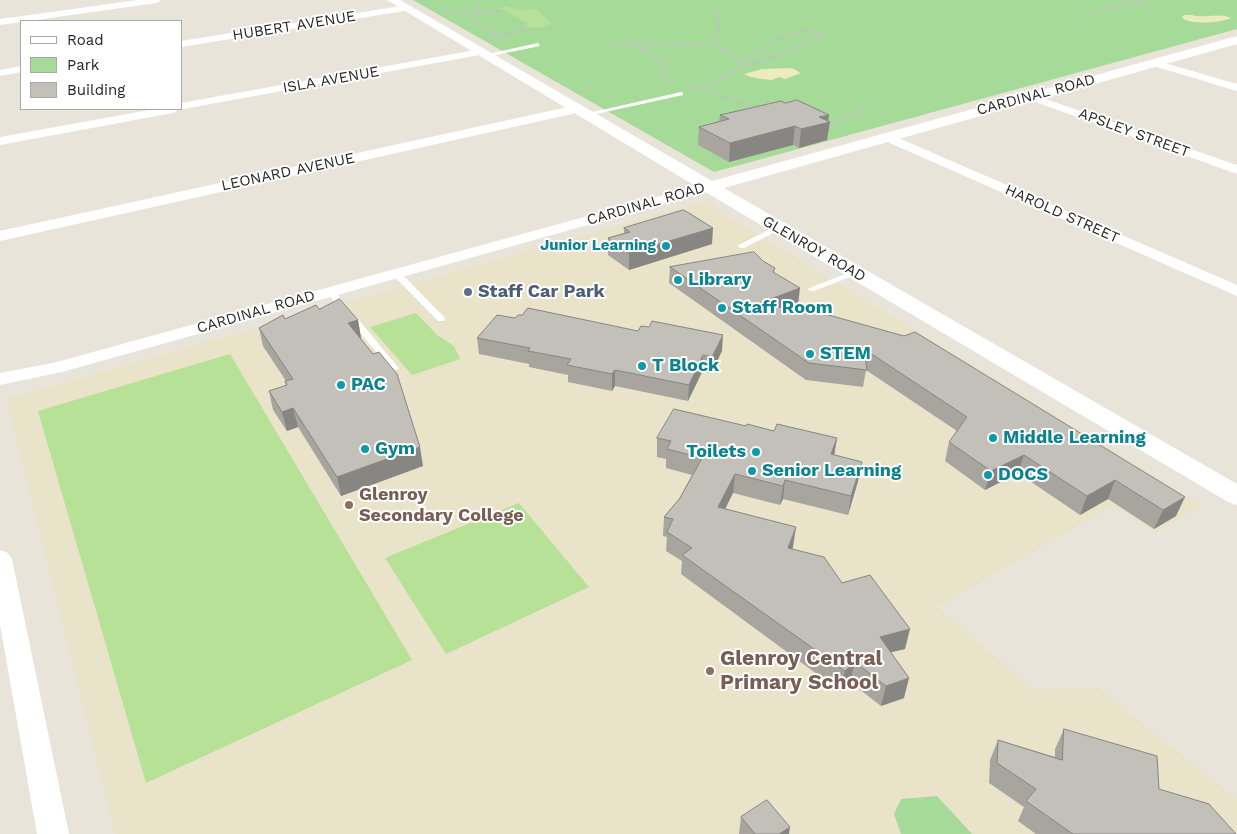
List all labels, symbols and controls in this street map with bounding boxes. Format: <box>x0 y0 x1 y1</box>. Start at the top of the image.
street label: HUBERT AVENUE <box>231 7 357 45</box>
legend <box>20 20 182 110</box>
text: Road <box>67 31 104 49</box>
text: Park <box>67 56 99 74</box>
street label: ISLA AVENUE <box>281 63 381 97</box>
street label: CARDINAL ROAD <box>975 71 1097 119</box>
text: Building <box>67 81 125 99</box>
street label: APSLEY STREET <box>1076 104 1192 162</box>
street label: LEONARD AVENUE <box>220 149 356 195</box>
street label: CARDINAL ROAD <box>585 179 707 229</box>
street label: HAROLD STREET <box>1002 181 1122 247</box>
street label: GLENROY ROAD <box>759 212 869 286</box>
place label: Junior Learning <box>540 237 656 255</box>
marker: Junior Learning <box>660 240 672 252</box>
place label: Library <box>688 269 751 291</box>
marker: Library <box>672 274 684 286</box>
place label: Staff Car Park <box>478 281 605 303</box>
marker: Staff Car Park <box>462 286 474 298</box>
street label: CARDINAL ROAD <box>195 287 317 337</box>
place label: Staff Room <box>732 297 833 319</box>
marker: Staff Room <box>716 302 728 314</box>
place label: STEM <box>820 343 871 365</box>
marker: STEM <box>804 348 816 360</box>
place label: T Block <box>652 355 719 377</box>
marker: T Block <box>636 360 648 372</box>
place label: PAC <box>351 374 386 396</box>
marker: PAC <box>335 379 347 391</box>
place label: Middle Learning <box>1003 427 1146 449</box>
marker: Middle Learning <box>987 432 999 444</box>
place label: Gym <box>375 438 415 460</box>
place label: Toilets <box>686 441 746 463</box>
marker: Gym <box>359 443 371 455</box>
marker: Toilets <box>750 446 762 458</box>
place label: Senior Learning <box>762 460 901 482</box>
place label: DOCS <box>998 464 1048 486</box>
marker: Senior Learning <box>746 465 758 477</box>
marker: DOCS <box>982 469 994 481</box>
place label: Glenroy Secondary College <box>359 484 524 526</box>
marker: Glenroy Secondary College <box>343 499 355 511</box>
place label: Glenroy Central Primary School <box>720 646 882 696</box>
marker: Glenroy Central Primary School <box>704 665 716 677</box>

